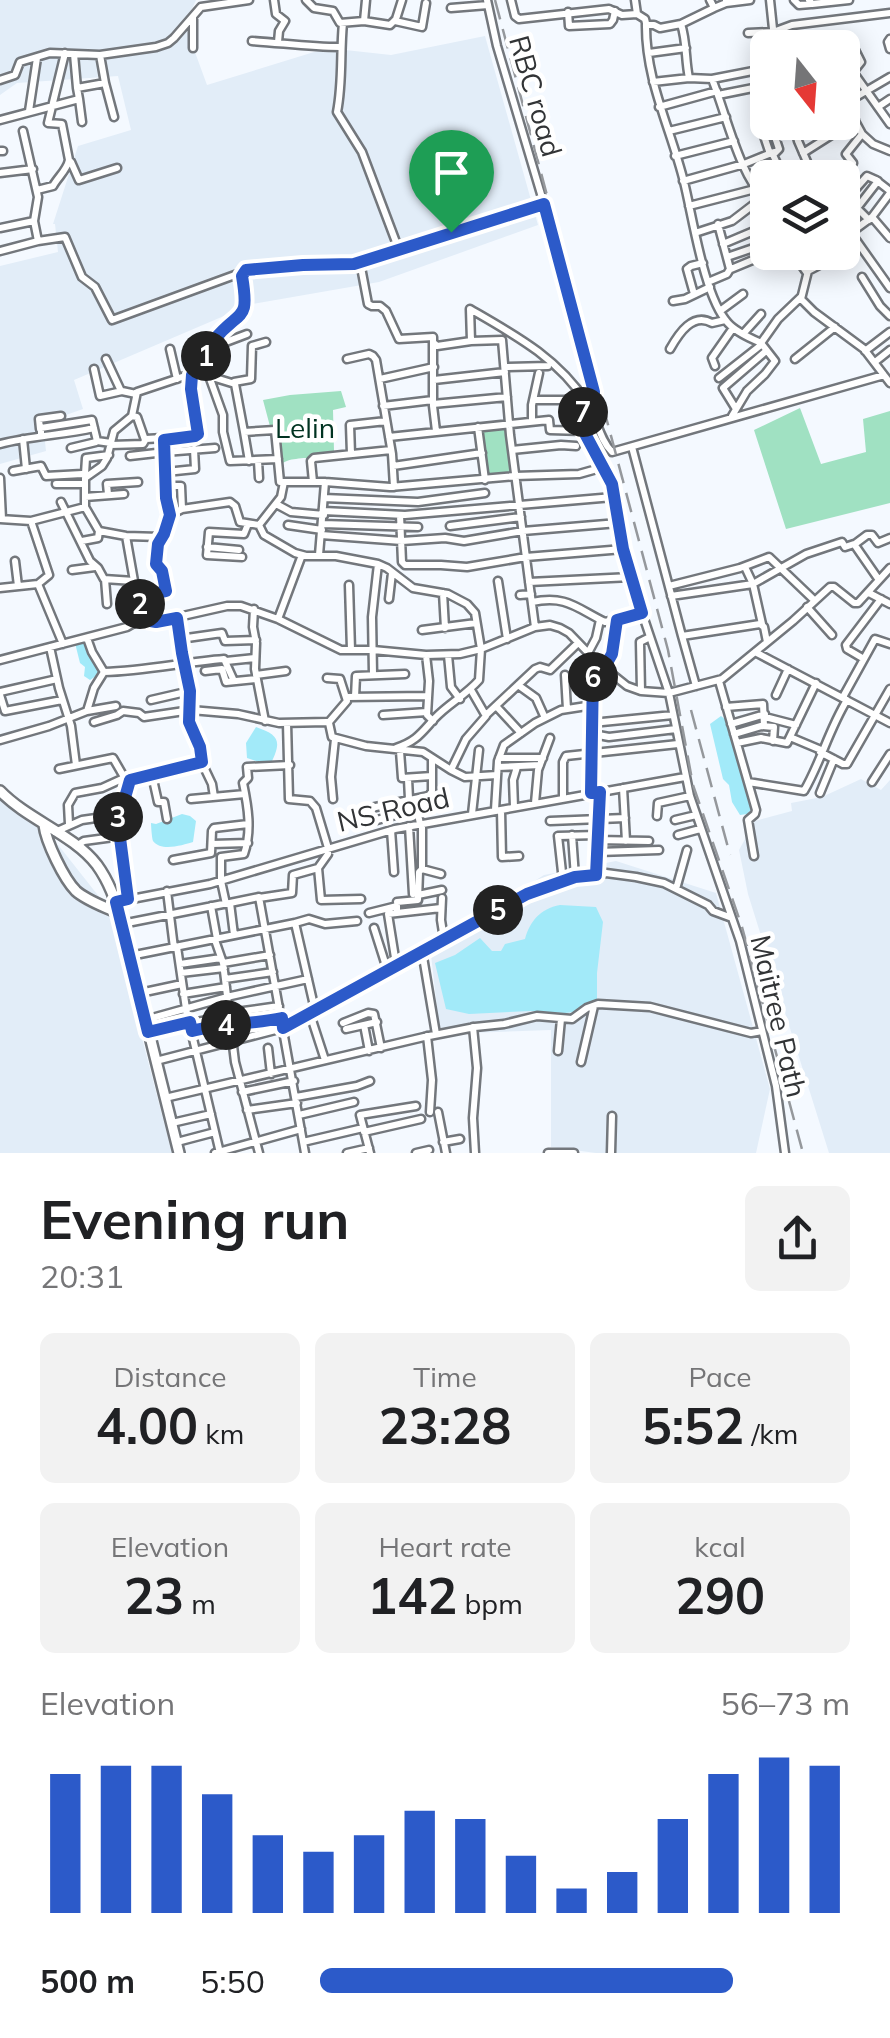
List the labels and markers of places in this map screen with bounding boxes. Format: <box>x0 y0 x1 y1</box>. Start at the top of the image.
pin <box>409 130 494 233</box>
pin: 1 <box>181 331 231 381</box>
pin: 7 <box>558 387 608 437</box>
pin: 2 <box>115 579 165 629</box>
pin: 6 <box>568 652 618 702</box>
pin: 3 <box>93 792 143 842</box>
pin: 5 <box>473 885 523 935</box>
pin: 4 <box>201 1000 251 1050</box>

